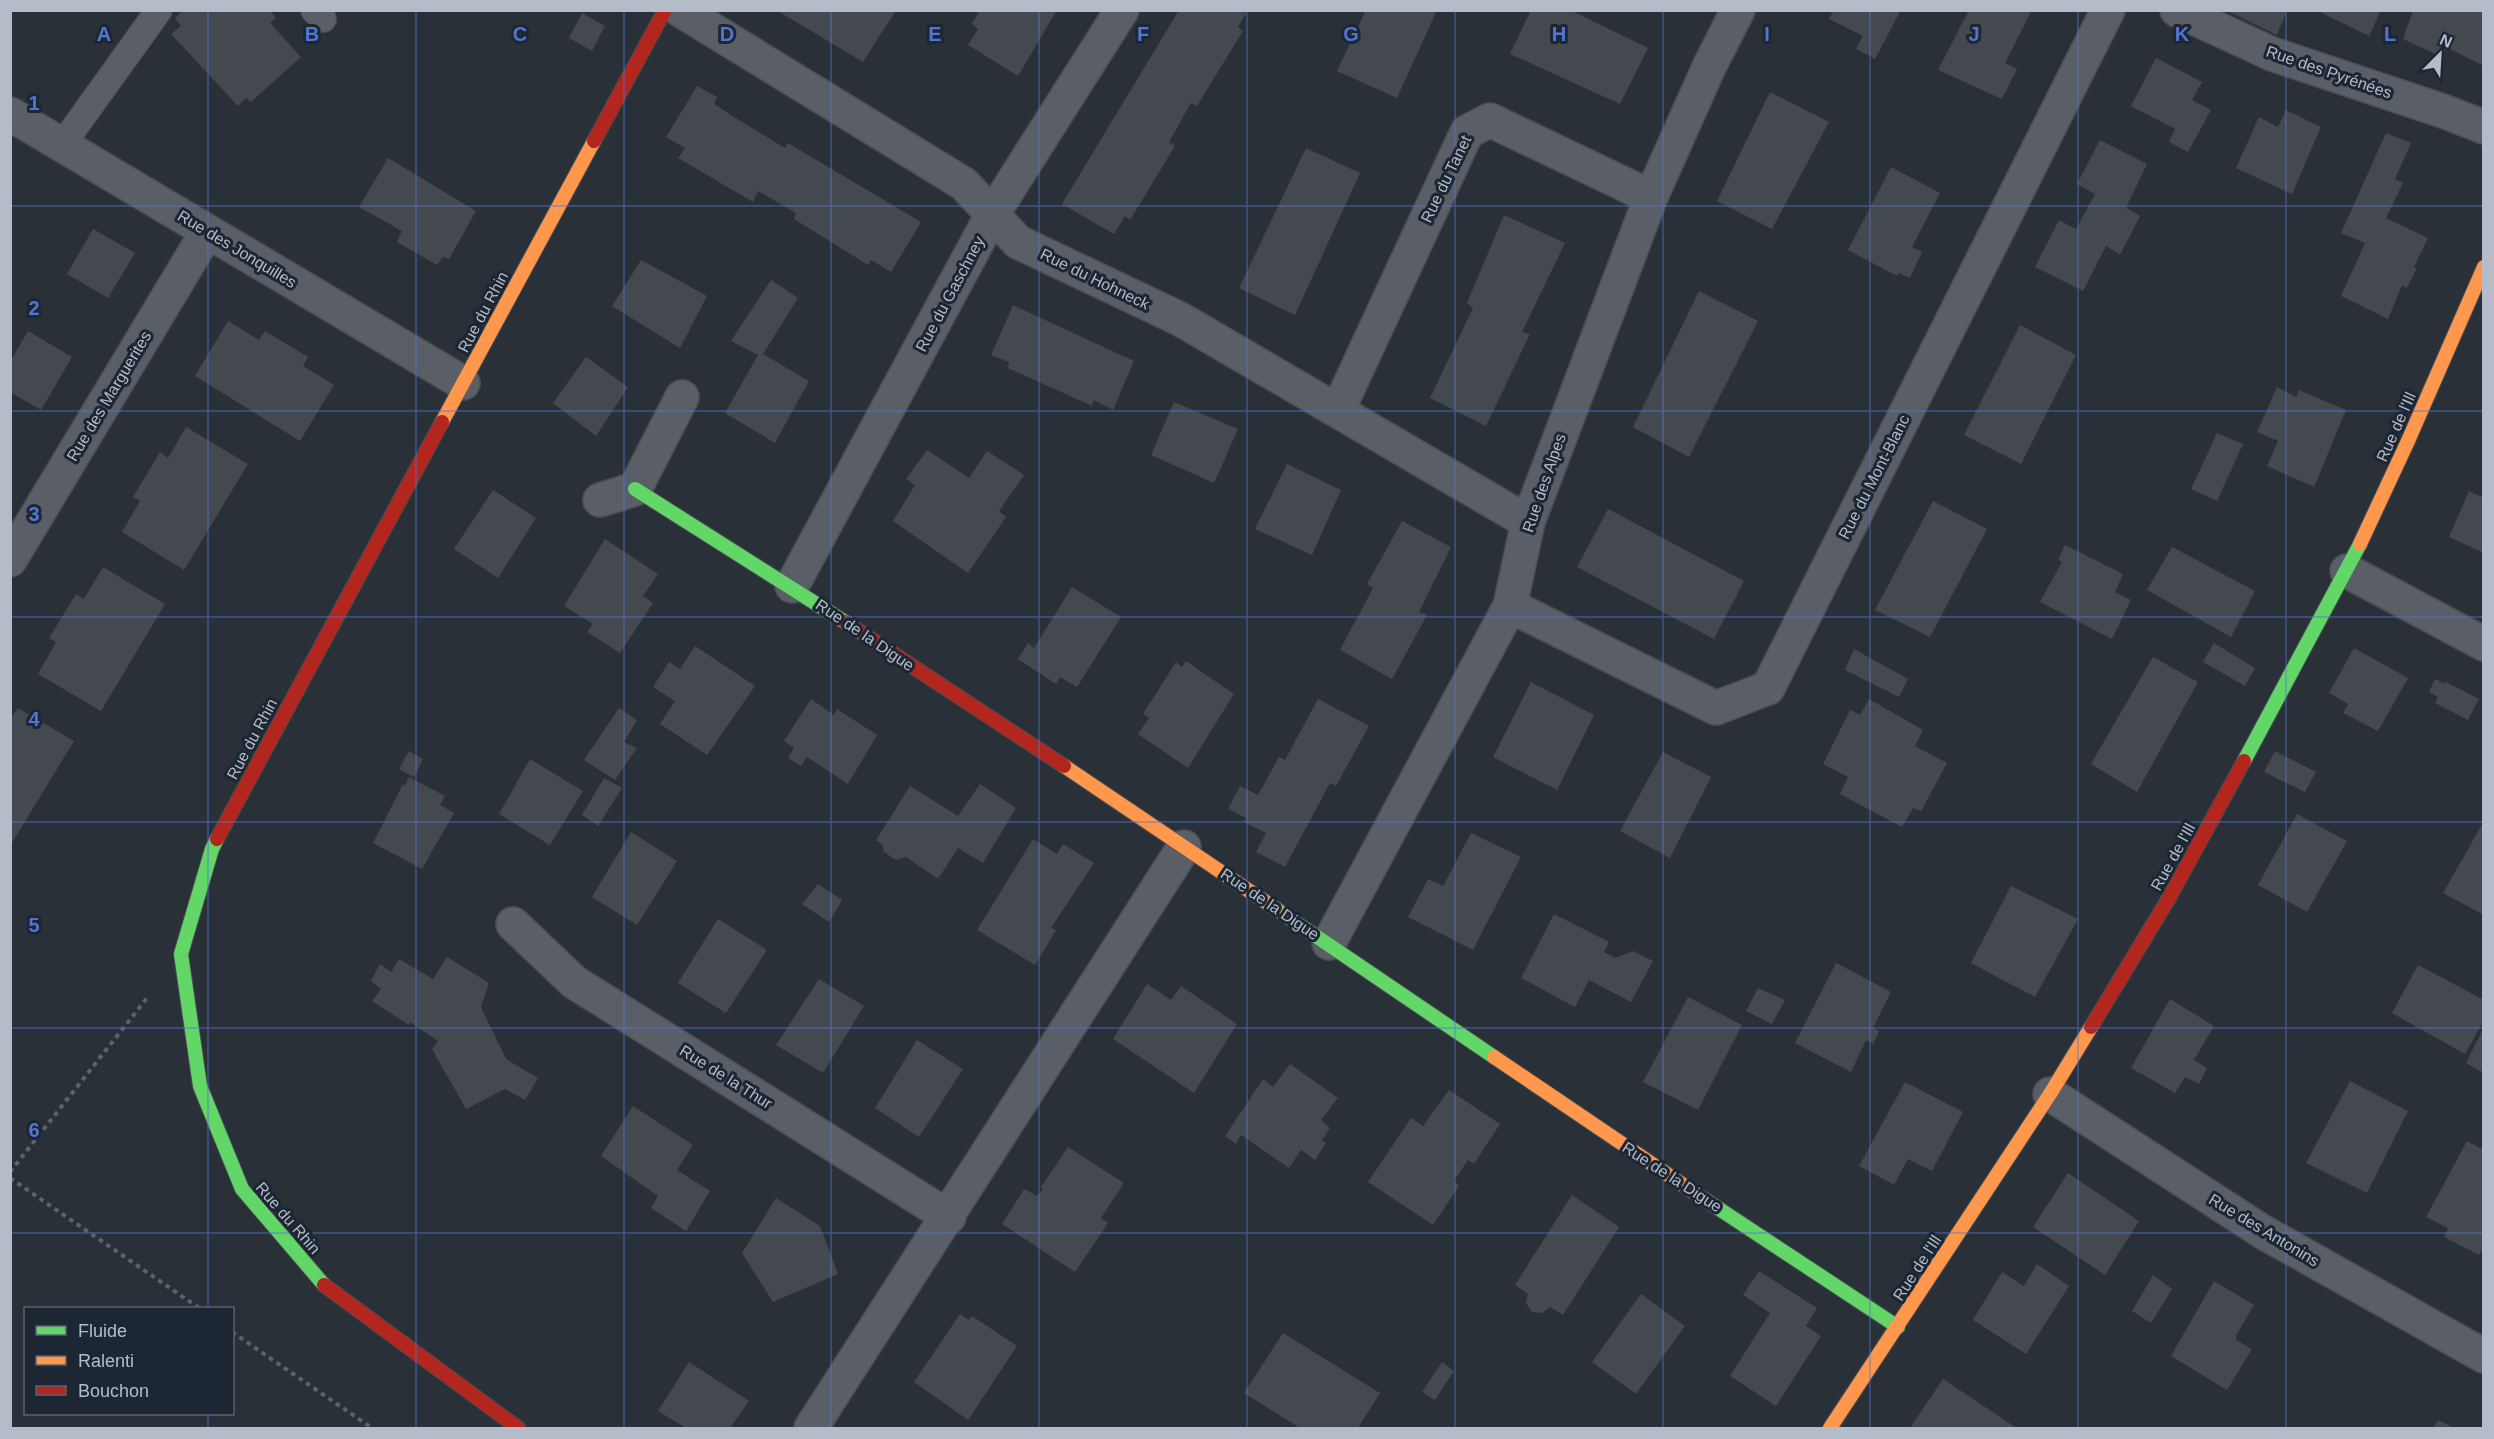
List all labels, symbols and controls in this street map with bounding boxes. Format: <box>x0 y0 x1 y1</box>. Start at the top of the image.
text: A <box>97 23 111 45</box>
text: B <box>305 23 319 45</box>
text: C <box>513 23 527 45</box>
text: D <box>720 23 734 45</box>
text: E <box>928 23 942 45</box>
text: F <box>1137 23 1149 45</box>
text: G <box>1343 23 1359 45</box>
text: H <box>1552 23 1566 45</box>
text: I <box>1764 23 1770 45</box>
text: J <box>1968 23 1980 45</box>
text: K <box>2175 23 2190 45</box>
text: L <box>2384 23 2396 45</box>
north arrow <box>2410 24 2470 84</box>
text: N <box>2437 31 2455 51</box>
street label: Rue des Pyrénées <box>2264 43 2394 101</box>
text: 1 <box>28 92 40 114</box>
street label: Rue du Tanet <box>1418 132 1475 225</box>
street label: Rue des Jonquilles <box>175 207 299 291</box>
street label: Rue du Gaschney <box>912 233 988 355</box>
street label: Rue du Hohneck <box>1038 245 1153 313</box>
street label: Rue du Rhin <box>455 269 511 355</box>
text: 2 <box>28 297 40 319</box>
street label: Rue des Marguerites <box>63 328 155 464</box>
street label: Rue de l'Ill <box>2373 390 2419 464</box>
street label: Rue du Mont-Blanc <box>1835 412 1913 542</box>
street label: Rue des Alpes <box>1519 431 1569 535</box>
text: 3 <box>28 503 40 525</box>
street label: Rue de la Digue <box>813 596 917 674</box>
street label: Rue du Rhin <box>224 696 280 782</box>
text: 4 <box>28 708 40 730</box>
street label: Rue de l'Ill <box>2148 820 2198 894</box>
street label: Rue de la Digue <box>1218 865 1322 943</box>
text: 5 <box>28 914 40 936</box>
street label: Rue de la Thur <box>677 1042 776 1113</box>
text: 6 <box>28 1119 40 1141</box>
street label: Rue de la Digue <box>1619 1139 1725 1215</box>
street label: Rue du Rhin <box>252 1179 324 1257</box>
street label: Rue des Antonins <box>2206 1190 2322 1270</box>
street label: Rue de l'Ill <box>1890 1232 1944 1304</box>
legend <box>24 1307 234 1415</box>
text: Fluide <box>78 1321 127 1341</box>
text: Ralenti <box>78 1351 134 1371</box>
text: Bouchon <box>78 1381 149 1401</box>

